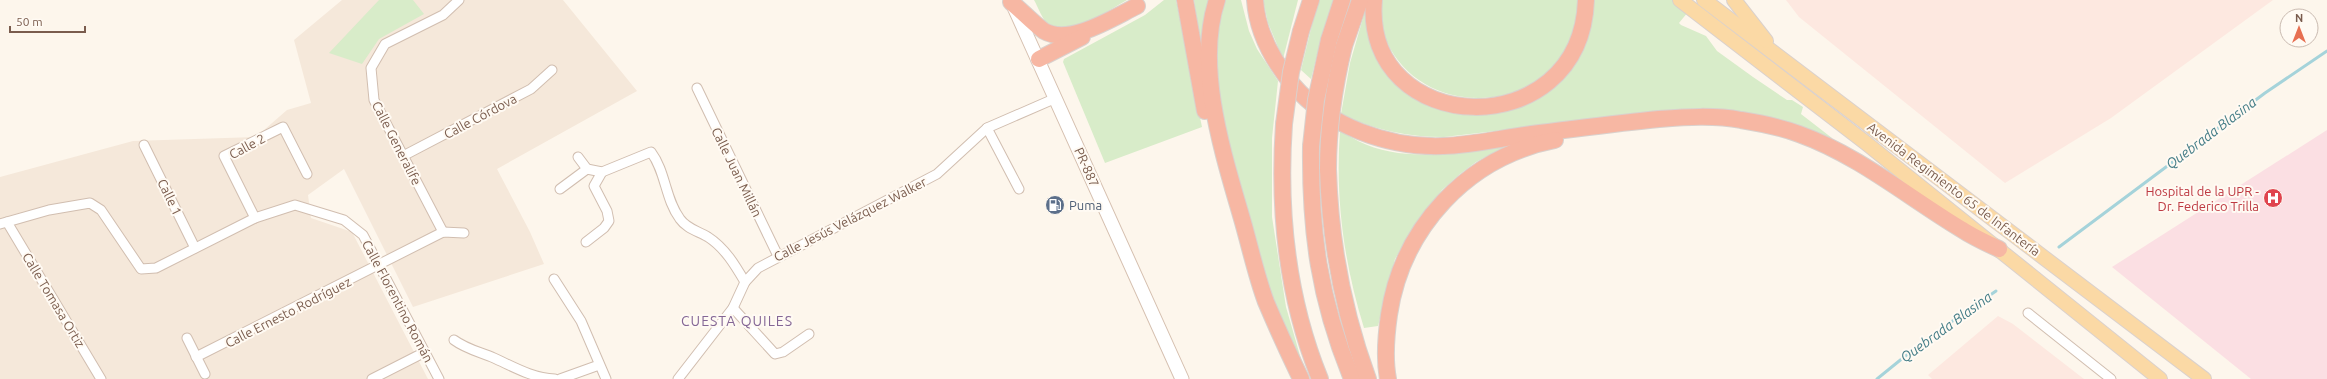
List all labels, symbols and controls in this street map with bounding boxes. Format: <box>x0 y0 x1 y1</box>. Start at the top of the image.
scale bar <box>10 8 85 34</box>
north arrow <box>2279 8 2319 48</box>
text: N <box>2295 12 2303 24</box>
text: 50 m <box>16 15 43 28</box>
street label: Calle Córdova <box>441 91 519 141</box>
water label: Quebrada Blasina <box>2163 94 2260 173</box>
street label: Calle Generalife <box>370 99 424 187</box>
street label: Avenida Regimiento 65 de Infantería <box>1865 120 2043 258</box>
street label: Calle Juan Millán <box>709 125 765 219</box>
street label: Calle 2 <box>227 131 267 161</box>
street label: PR-887 <box>1072 145 1102 189</box>
street label: Calle Jesús Velázquez Walker <box>771 174 929 264</box>
street label: Calle 1 <box>155 176 185 218</box>
place label: Hospital de la UPR - Dr. Federico Trilla <box>2145 184 2259 213</box>
hospital icon: Hospital de la UPR - Dr. Federico Trilla <box>2262 187 2284 209</box>
fuel station icon: Puma <box>1044 194 1066 216</box>
place label: Puma <box>1069 198 1102 212</box>
street label: Calle Florentino Román <box>360 238 436 364</box>
street label: Calle Tomasa Ortiz <box>20 250 88 350</box>
street label: Calle Ernesto Rodríguez <box>223 274 353 350</box>
water label: Quebrada Blasina <box>1897 288 1996 366</box>
district label: CUESTA QUILES <box>681 313 793 329</box>

